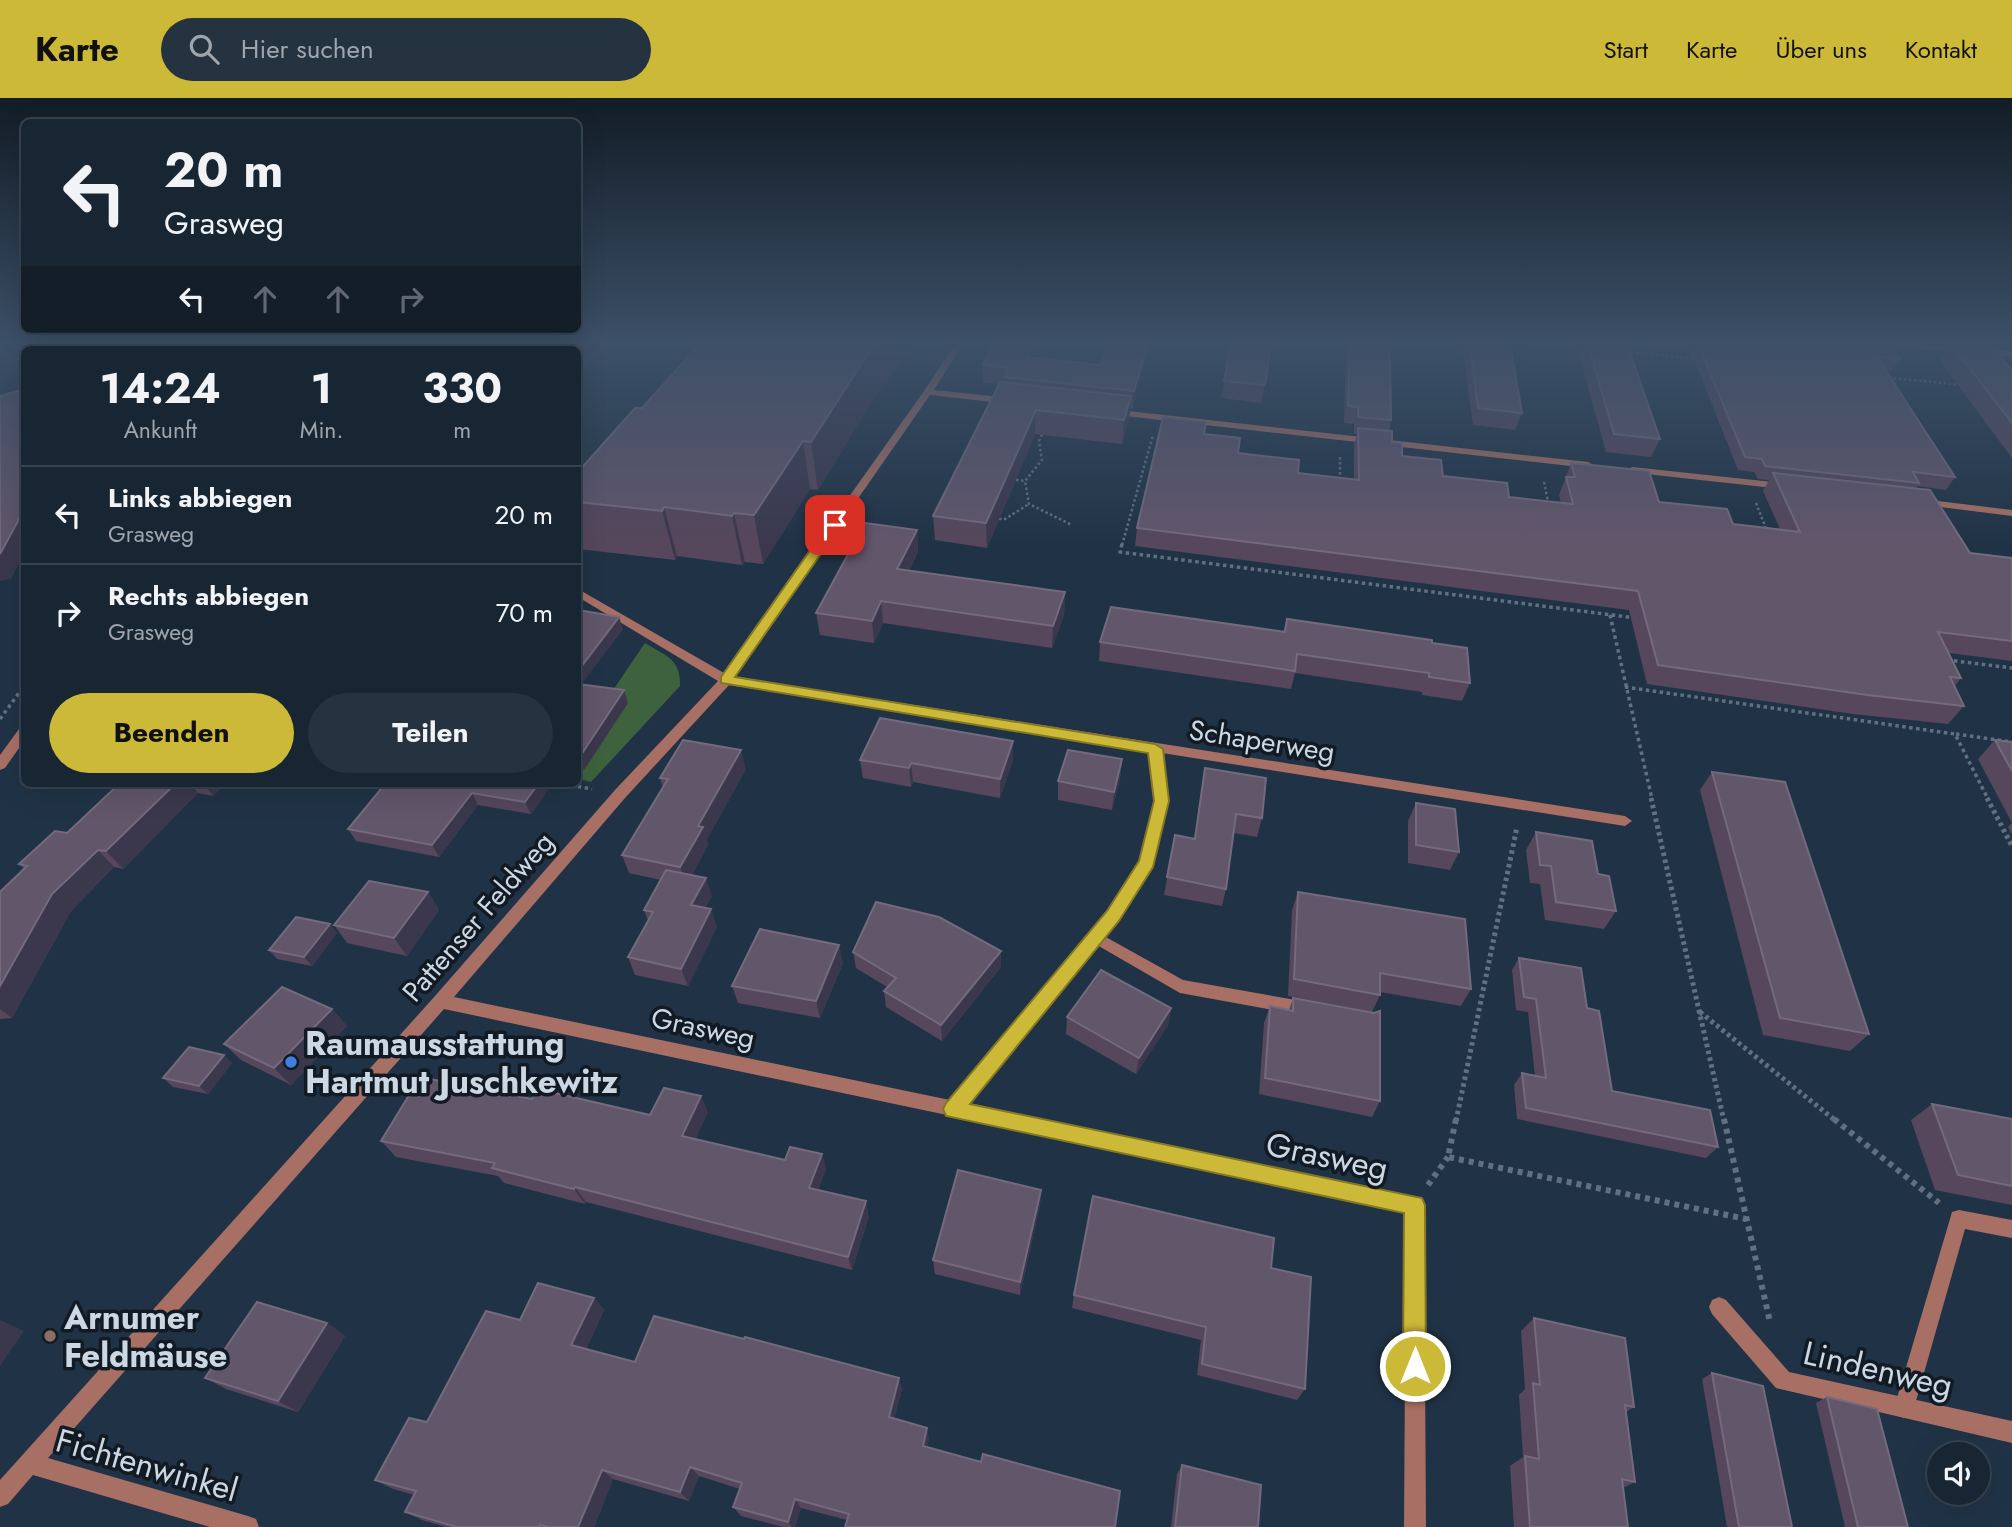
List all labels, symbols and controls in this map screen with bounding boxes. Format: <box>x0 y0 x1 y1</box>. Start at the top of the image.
search box <box>161 18 651 81</box>
text: Karte <box>35 26 119 73</box>
icon: search <box>185 30 223 68</box>
text: Hier suchen <box>241 30 374 68</box>
text: Start <box>1604 32 1648 67</box>
text: Karte <box>1686 32 1737 67</box>
text: Über uns <box>1775 32 1867 67</box>
text: Kontakt <box>1905 32 1977 67</box>
text: 20 m <box>164 135 283 205</box>
icon: left <box>49 147 140 238</box>
text: Grasweg <box>164 200 284 246</box>
icon: left <box>173 280 211 318</box>
icon: ahead <box>246 280 284 318</box>
icon: ahead <box>319 280 357 318</box>
icon: right <box>392 280 430 318</box>
text: 14:24 <box>100 358 221 419</box>
text: 1 <box>311 358 332 419</box>
text: 330 <box>422 358 502 419</box>
text: Ankunft <box>124 413 197 447</box>
text: Min. <box>300 413 343 447</box>
text: m <box>453 413 471 447</box>
text: Links abbiegen <box>108 479 292 517</box>
pin <box>805 495 865 555</box>
icon: left <box>49 496 87 534</box>
text: 20 m <box>495 496 553 534</box>
icon: arrive <box>816 506 854 544</box>
text: Grasweg <box>108 517 194 551</box>
text: Rechts abbiegen <box>108 577 309 615</box>
icon: right <box>49 594 87 632</box>
text: 70 m <box>496 594 553 632</box>
text: Grasweg <box>108 615 194 649</box>
button: Beenden <box>49 693 294 773</box>
button: Teilen <box>308 693 553 773</box>
street label: Schaperweg <box>1186 709 1338 773</box>
street label: Pattenser Feldweg <box>393 823 563 1011</box>
street label: Grasweg <box>647 997 759 1059</box>
place label: Raumausstattung Hartmut Juschkewitz <box>305 1020 618 1105</box>
marker: Raumausstattung Hartmut Juschkewitz <box>283 1054 299 1070</box>
street label: Grasweg <box>1262 1120 1392 1192</box>
place label: Arnumer Feldmäuse <box>63 1294 227 1379</box>
marker: Arnumer Feldmäuse <box>42 1328 58 1344</box>
position arrow <box>1378 1329 1452 1403</box>
street label: Lindenweg <box>1799 1329 1957 1409</box>
street label: Fichtenwinkel <box>51 1417 243 1513</box>
map controls <box>1927 1442 1990 1505</box>
button: sound <box>1927 1442 1990 1505</box>

